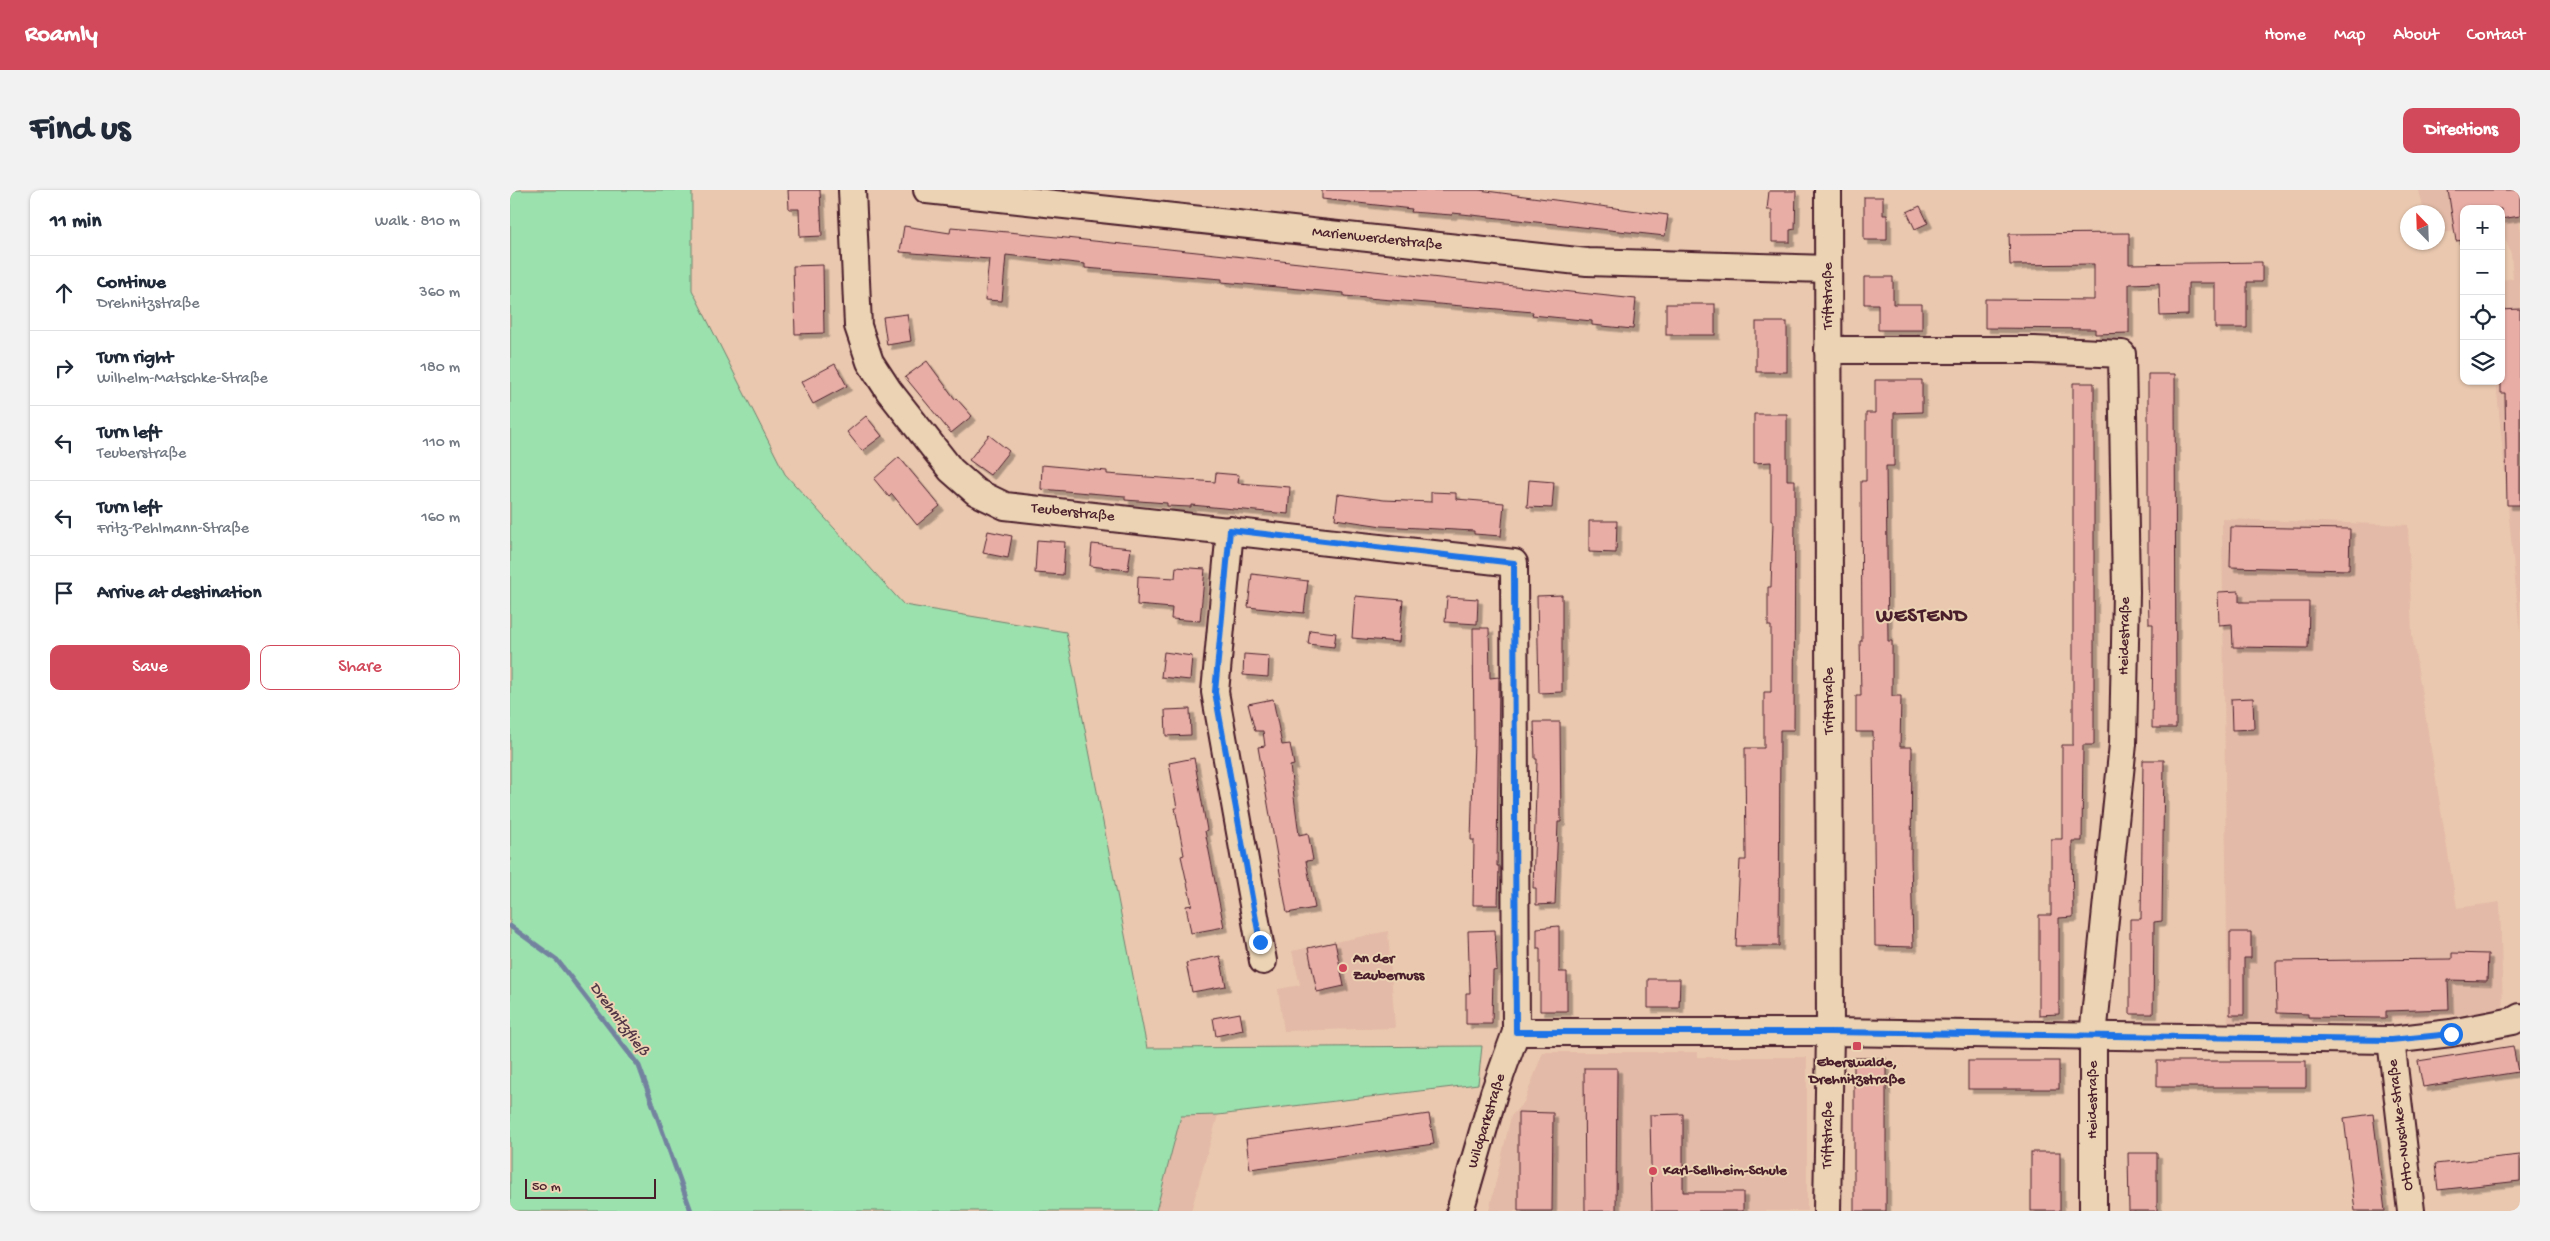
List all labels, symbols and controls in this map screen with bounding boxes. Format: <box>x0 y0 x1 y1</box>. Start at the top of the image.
text: Roamly <box>25 21 98 50</box>
text: Home <box>2264 25 2306 46</box>
text: Map <box>2334 25 2365 46</box>
text: About <box>2393 25 2439 46</box>
text: Contact <box>2467 25 2525 46</box>
button: Directions <box>2403 108 2520 153</box>
text: Find us <box>30 110 130 151</box>
north arrow <box>2400 205 2445 250</box>
map controls <box>2460 205 2505 385</box>
button: + <box>2460 205 2505 250</box>
text: 11 min <box>50 210 101 235</box>
text: Walk · 810 m <box>375 213 460 232</box>
street label: Marienwerderstraße <box>1311 223 1443 255</box>
button: − <box>2460 250 2505 295</box>
street label: Triftstraße <box>1819 262 1837 331</box>
text: Continue <box>97 272 166 295</box>
icon: ahead <box>50 279 78 307</box>
text: 360 m <box>419 284 460 303</box>
text: Drehnitzstraße <box>97 295 200 314</box>
button: locate <box>2460 295 2505 340</box>
button: layers <box>2460 340 2505 385</box>
text: Turn right <box>97 347 173 370</box>
icon: right <box>50 354 78 382</box>
text: 180 m <box>421 359 460 378</box>
text: Wilhelm-Matschke-Straße <box>97 370 268 389</box>
text: Turn left <box>97 422 161 445</box>
icon: left <box>50 429 78 457</box>
text: 110 m <box>423 434 460 453</box>
text: Teuberstraße <box>97 445 186 464</box>
text: Turn left <box>97 497 161 520</box>
street label: Teuberstraße <box>1029 500 1116 526</box>
icon: left <box>50 504 78 532</box>
text: 160 m <box>421 509 460 528</box>
text: Fritz-Pehlmann-Straße <box>97 520 249 539</box>
icon: arrive <box>50 579 78 607</box>
text: Arrive at destination <box>97 582 261 605</box>
street label: Heidestraße <box>2115 596 2135 675</box>
district label: WESTEND <box>1875 606 1968 629</box>
button: Save <box>50 645 250 690</box>
button: Share <box>260 645 460 690</box>
street label: Triftstraße <box>1820 667 1838 736</box>
route end <box>1249 931 1272 954</box>
place label: An der Zaubernuss <box>1352 950 1426 985</box>
marker: An der Zaubernuss <box>1337 962 1349 974</box>
water label: Drehnitzfließ <box>584 979 653 1062</box>
route start <box>2440 1023 2463 1046</box>
marker: Eberswalde, Drehnitzstraße <box>1851 1040 1863 1052</box>
place label: Eberswalde, Drehnitzstraße <box>1807 1054 1906 1089</box>
street label: Otto-Nuschke-Straße <box>2384 1058 2418 1192</box>
street label: Heidestraße <box>2084 1061 2102 1139</box>
street label: Wildparkstraße <box>1464 1071 1510 1170</box>
street label: Triftstraße <box>1818 1101 1838 1170</box>
place label: Karl-Sellheim-Schule <box>1662 1162 1788 1180</box>
marker: Karl-Sellheim-Schule <box>1647 1165 1659 1177</box>
scale bar <box>525 1176 656 1199</box>
text: 50 m <box>532 1179 561 1196</box>

